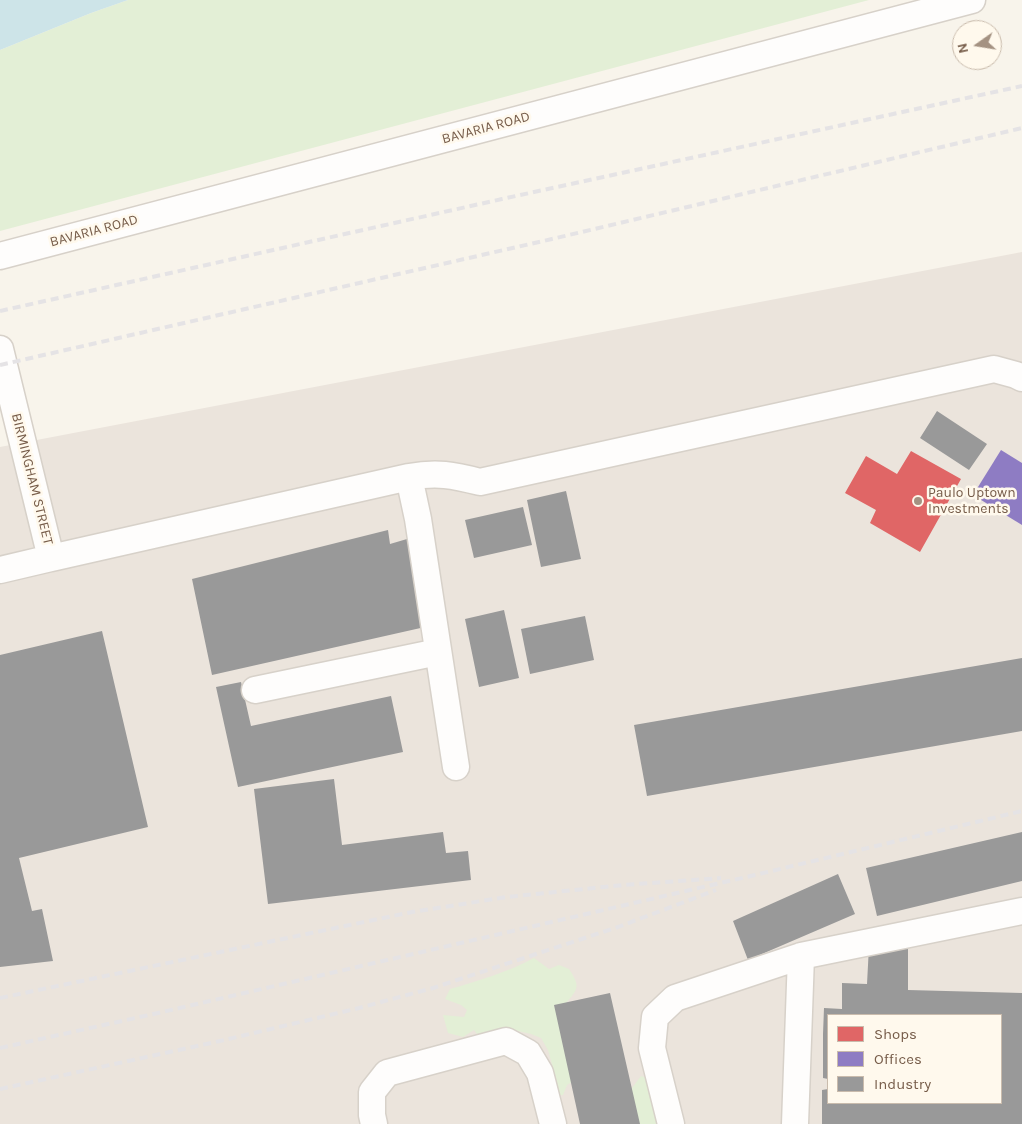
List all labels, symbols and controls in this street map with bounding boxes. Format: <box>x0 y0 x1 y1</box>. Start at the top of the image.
north arrow <box>952 20 1002 70</box>
text: N <box>953 41 972 55</box>
street label: BAVARIA ROAD <box>440 108 532 148</box>
street label: BAVARIA ROAD <box>48 211 140 251</box>
street label: BIRMINGHAM STREET <box>8 412 56 546</box>
place label: Paulo Uptown Investments <box>928 485 1016 518</box>
marker: Paulo Uptown Investments <box>912 495 924 507</box>
legend <box>827 1014 1002 1104</box>
text: Shops <box>874 1025 917 1043</box>
text: Offices <box>874 1050 922 1068</box>
text: Industry <box>874 1075 931 1093</box>

